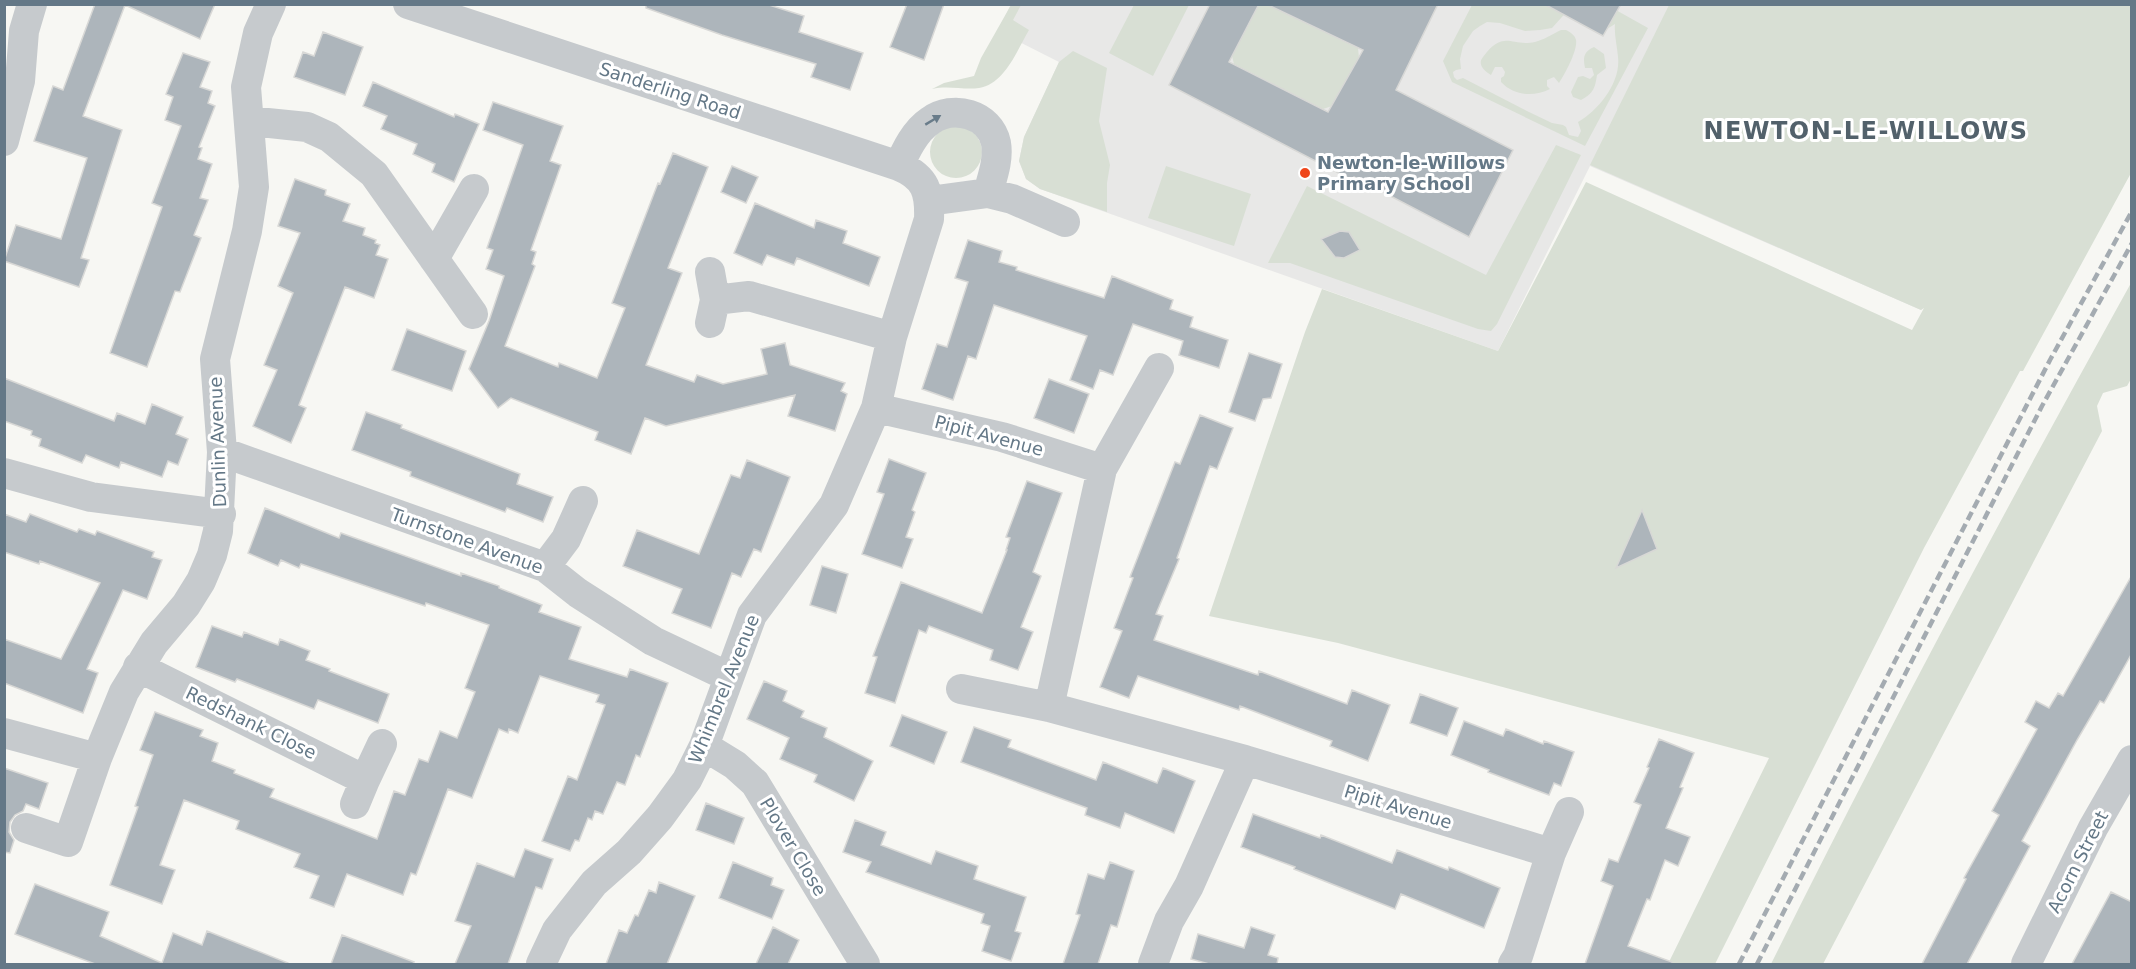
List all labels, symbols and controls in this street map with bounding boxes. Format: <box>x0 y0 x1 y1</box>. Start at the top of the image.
street label: Sanderling Road <box>597 58 744 123</box>
one-way arrow <box>925 115 941 126</box>
district label: NEWTON-LE-WILLOWS <box>1703 117 2029 145</box>
place label: Newton-le-Willows Primary School <box>1317 152 1505 194</box>
marker: Newton-le-Willows Primary School <box>1298 166 1312 180</box>
street label: Dunlin Avenue <box>205 376 230 508</box>
street label: Pipit Avenue <box>933 411 1046 460</box>
street label: Turnstone Avenue <box>387 503 546 578</box>
street label: Whimbrel Avenue <box>684 611 763 766</box>
street label: Redshank Close <box>183 682 320 763</box>
street label: Pipit Avenue <box>1342 780 1455 833</box>
street label: Plover Close <box>756 794 831 900</box>
street label: Acorn Street <box>2043 807 2112 916</box>

